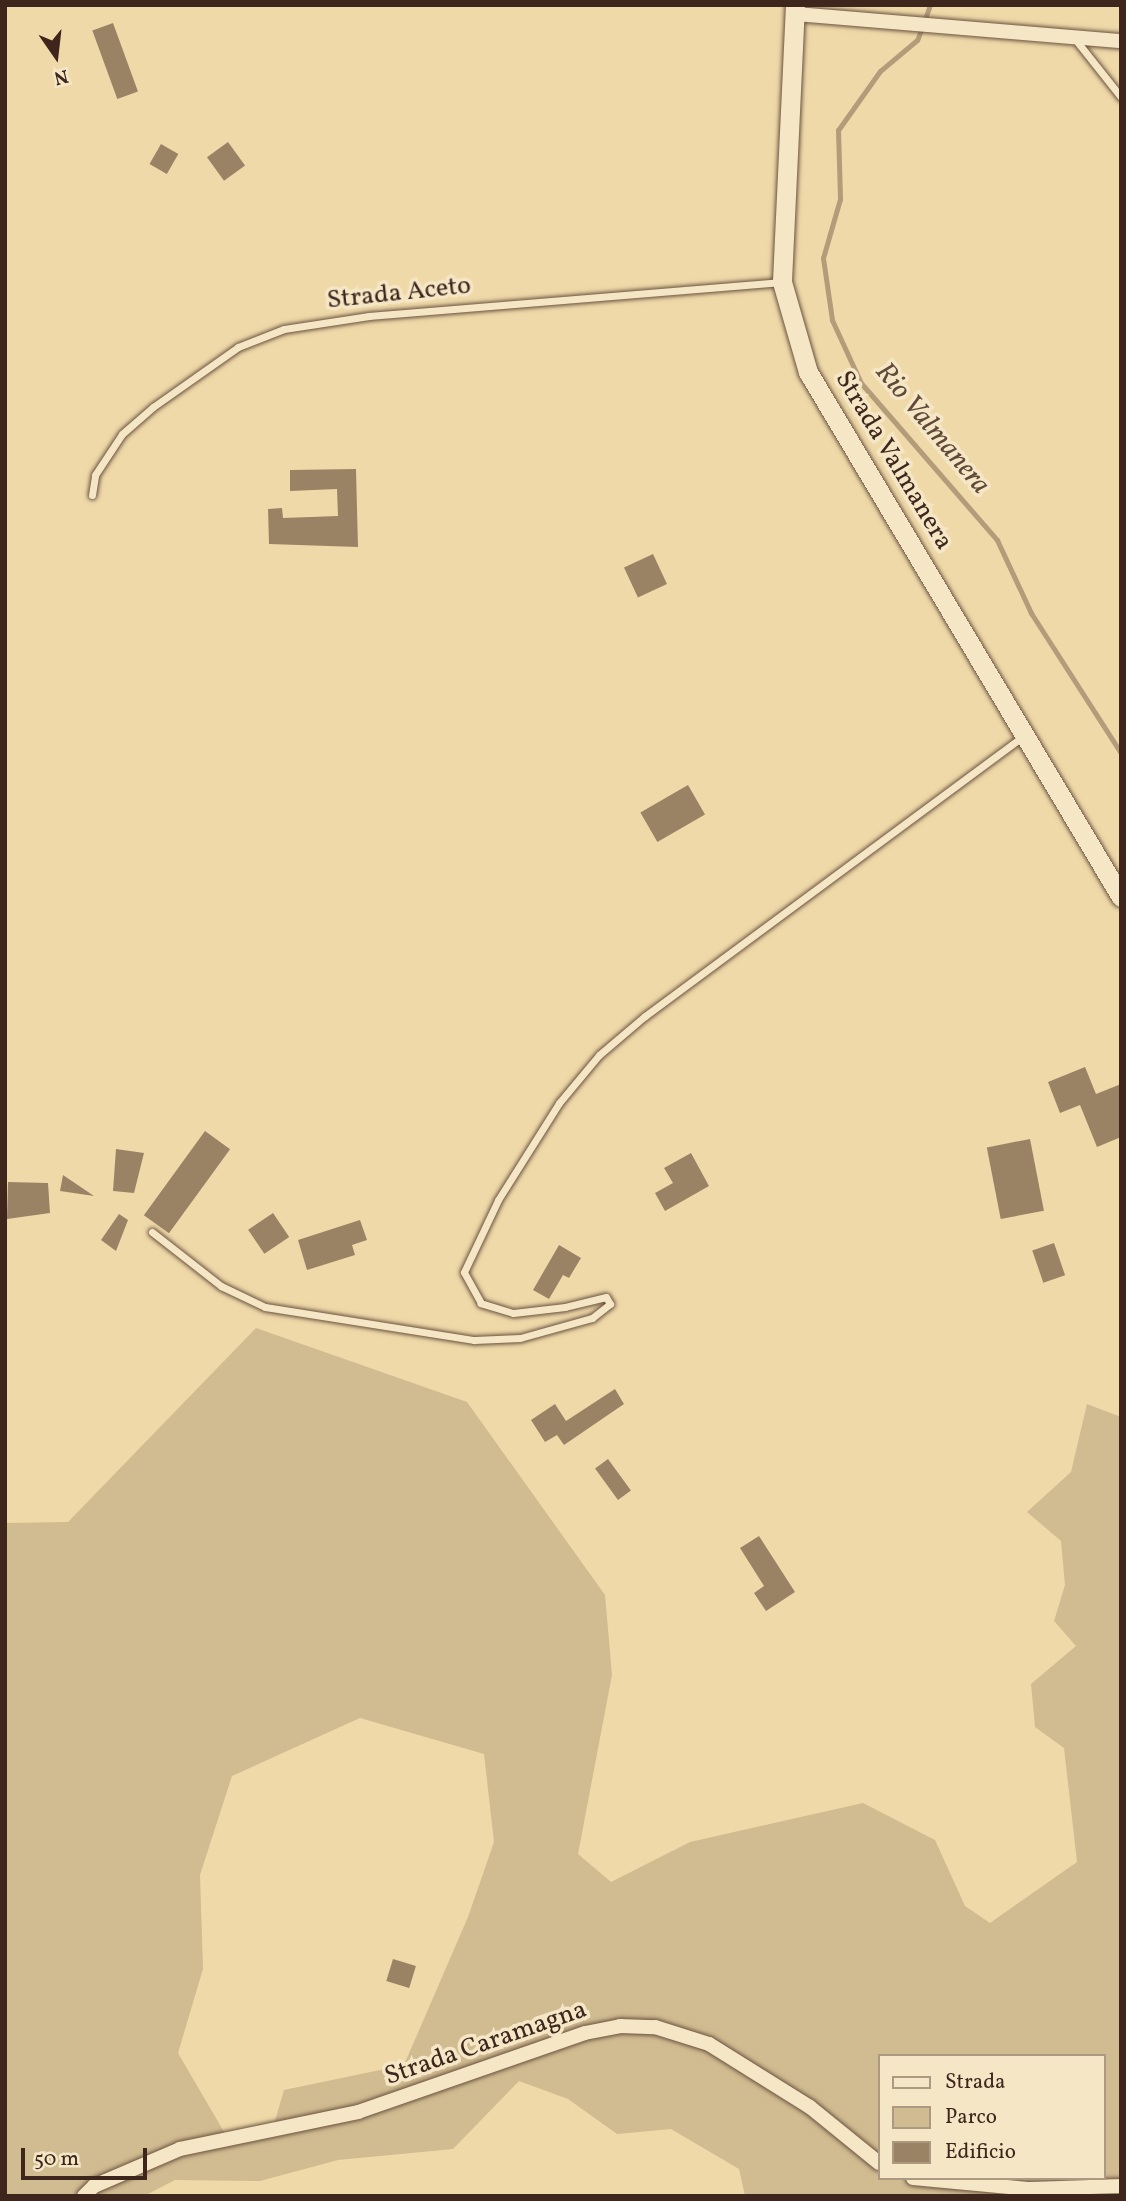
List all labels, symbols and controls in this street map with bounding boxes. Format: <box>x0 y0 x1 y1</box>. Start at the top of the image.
north arrow <box>21 21 91 91</box>
text: N <box>51 62 71 91</box>
street label: Strada Aceto <box>325 271 473 317</box>
water label: Rio Valmanera <box>867 356 997 502</box>
street label: Strada Valmanera <box>827 366 959 556</box>
street label: Strada Caramagna <box>381 1995 591 2093</box>
legend <box>878 2054 1105 2180</box>
text: Strada <box>945 2068 1006 2097</box>
text: Parco <box>945 2103 997 2132</box>
scale bar <box>24 2134 150 2178</box>
text: Edificio <box>945 2138 1016 2167</box>
text: 50 m <box>34 2145 79 2174</box>

